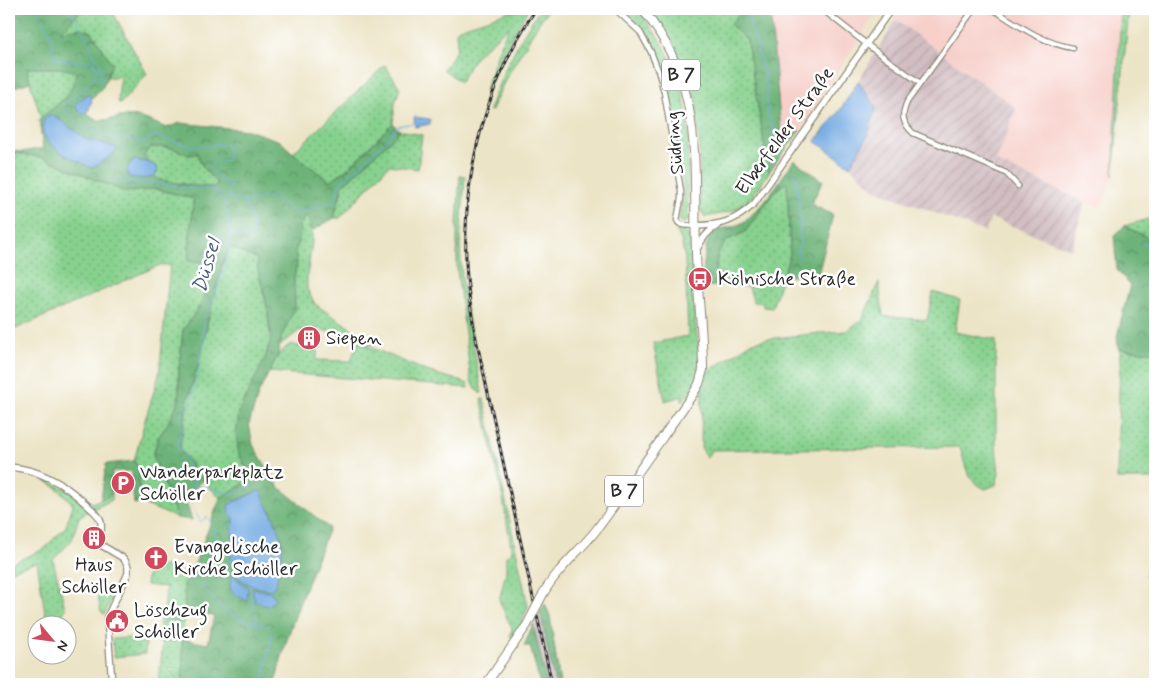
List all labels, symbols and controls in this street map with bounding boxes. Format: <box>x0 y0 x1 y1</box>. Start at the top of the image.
road number: B 7 <box>662 60 700 90</box>
street label: Elberfelder Straße <box>730 62 840 200</box>
street label: Südring <box>660 110 691 176</box>
water label: Düssel <box>186 233 228 296</box>
bus stop icon: Kölnische Straße <box>687 266 713 292</box>
place label: Kölnische Straße <box>718 267 856 292</box>
building icon: Siepen <box>296 325 322 351</box>
place label: Siepen <box>326 326 382 351</box>
place label: Wanderparkplatz Schöller <box>140 460 284 507</box>
parking icon: Wanderparkplatz Schöller <box>110 470 136 496</box>
road number: B 7 <box>605 476 643 506</box>
building icon: Haus Schöller <box>81 525 107 551</box>
place label: Evangelische Kirche Schöller <box>174 535 298 582</box>
church icon: Evangelische Kirche Schöller <box>143 545 169 571</box>
place label: Haus Schöller <box>62 553 127 600</box>
place label: Löschzug Schöller <box>134 598 208 645</box>
public building icon: Löschzug Schöller <box>104 608 130 634</box>
north arrow <box>28 616 78 666</box>
text: N <box>52 637 73 654</box>

